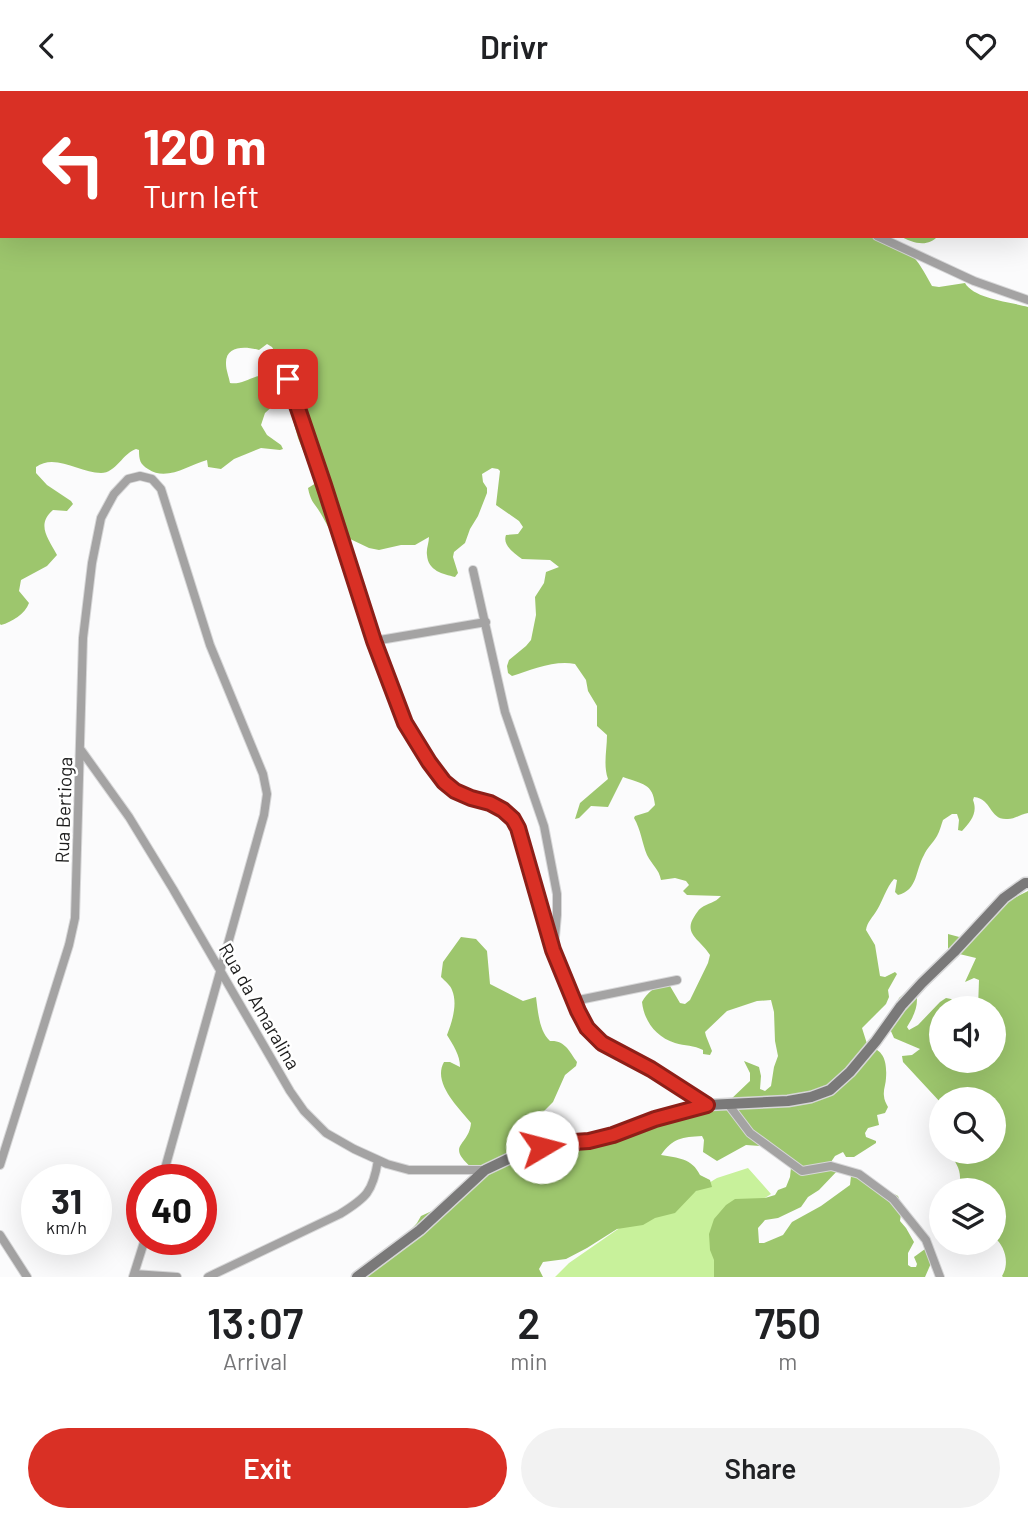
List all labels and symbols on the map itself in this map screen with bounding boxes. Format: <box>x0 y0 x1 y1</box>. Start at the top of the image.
pin <box>258 349 318 409</box>
street label: Rua Bertioga <box>50 756 76 864</box>
street label: Rua da Amaralina <box>215 939 305 1073</box>
position arrow <box>505 1110 579 1184</box>
speed limit sign: 40 <box>126 1164 217 1255</box>

